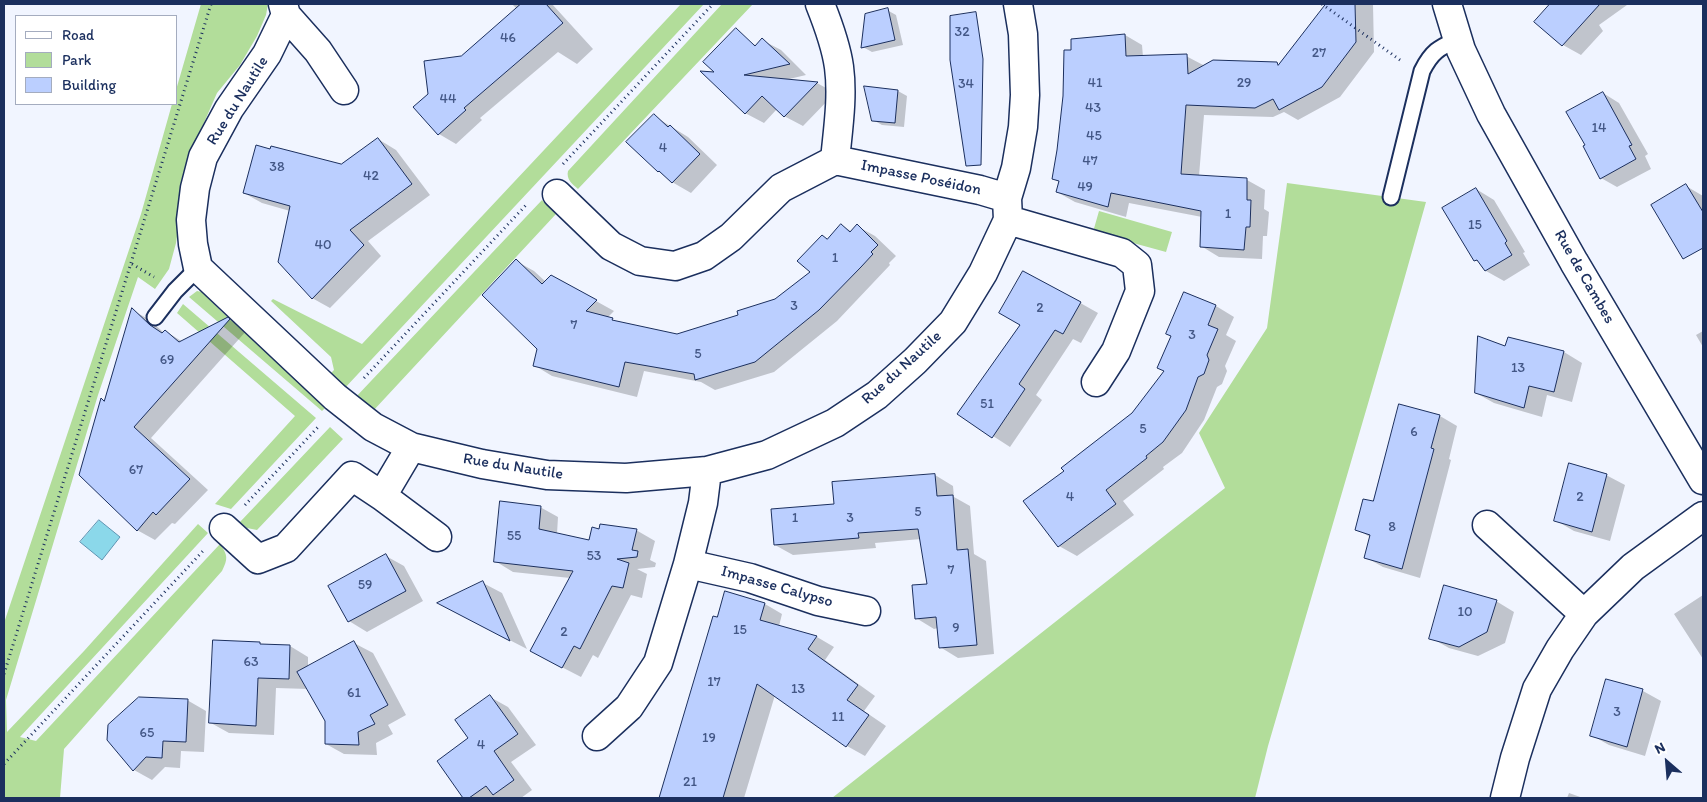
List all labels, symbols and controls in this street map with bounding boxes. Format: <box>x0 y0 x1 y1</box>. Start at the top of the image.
legend <box>15 15 178 105</box>
house number: 32 <box>955 24 969 40</box>
text: Road <box>62 26 94 44</box>
house number: 46 <box>500 30 516 46</box>
house number: 27 <box>1312 45 1326 61</box>
text: Park <box>62 51 92 69</box>
street label: Rue du Nautile <box>203 53 273 149</box>
house number: 41 <box>1088 75 1102 91</box>
house number: 29 <box>1237 75 1251 91</box>
text: Building <box>62 76 116 94</box>
house number: 34 <box>958 76 974 92</box>
house number: 44 <box>440 91 456 107</box>
house number: 43 <box>1085 100 1101 116</box>
house number: 14 <box>1592 120 1606 136</box>
house number: 45 <box>1086 128 1102 144</box>
house number: 4 <box>659 140 667 156</box>
house number: 47 <box>1082 153 1098 169</box>
street label: Impasse Poséidon <box>859 156 983 200</box>
house number: 38 <box>269 159 285 175</box>
house number: 42 <box>363 168 379 184</box>
house number: 49 <box>1077 179 1093 195</box>
house number: 1 <box>1225 206 1231 222</box>
house number: 15 <box>1468 217 1482 233</box>
street label: Rue de Cambes <box>1549 227 1619 327</box>
house number: 40 <box>314 237 332 253</box>
house number: 1 <box>832 250 838 266</box>
house number: 3 <box>790 298 798 314</box>
house number: 2 <box>1036 300 1044 316</box>
house number: 7 <box>571 317 577 333</box>
street label: Rue du Nautile <box>858 327 946 409</box>
house number: 3 <box>1188 327 1196 343</box>
house number: 5 <box>694 346 702 362</box>
house number: 69 <box>160 352 174 368</box>
house number: 13 <box>1511 360 1525 376</box>
house number: 51 <box>980 396 994 412</box>
house number: 5 <box>1139 421 1147 437</box>
house number: 6 <box>1410 424 1418 440</box>
street label: Rue du Nautile <box>462 450 564 484</box>
house number: 67 <box>129 462 143 478</box>
house number: 4 <box>1066 489 1074 505</box>
house number: 2 <box>1576 489 1584 505</box>
house number: 5 <box>914 504 922 520</box>
house number: 1 <box>792 510 798 526</box>
house number: 3 <box>846 510 854 526</box>
house number: 8 <box>1388 519 1396 535</box>
house number: 55 <box>507 528 521 544</box>
house number: 53 <box>587 548 601 564</box>
street label: Impasse Calypso <box>719 562 835 612</box>
house number: 7 <box>948 562 954 578</box>
house number: 59 <box>358 577 372 593</box>
house number: 10 <box>1457 604 1473 620</box>
house number: 9 <box>952 620 960 636</box>
house number: 15 <box>733 622 747 638</box>
house number: 2 <box>560 624 568 640</box>
house number: 63 <box>243 654 259 670</box>
house number: 17 <box>707 674 721 690</box>
house number: 13 <box>791 681 805 697</box>
house number: 61 <box>347 685 361 701</box>
house number: 3 <box>1613 704 1621 720</box>
house number: 11 <box>832 709 844 725</box>
house number: 65 <box>140 725 154 741</box>
house number: 19 <box>702 730 716 746</box>
house number: 4 <box>477 737 485 753</box>
north arrow <box>1642 737 1692 787</box>
text: N <box>1652 738 1668 758</box>
house number: 21 <box>683 774 697 790</box>

